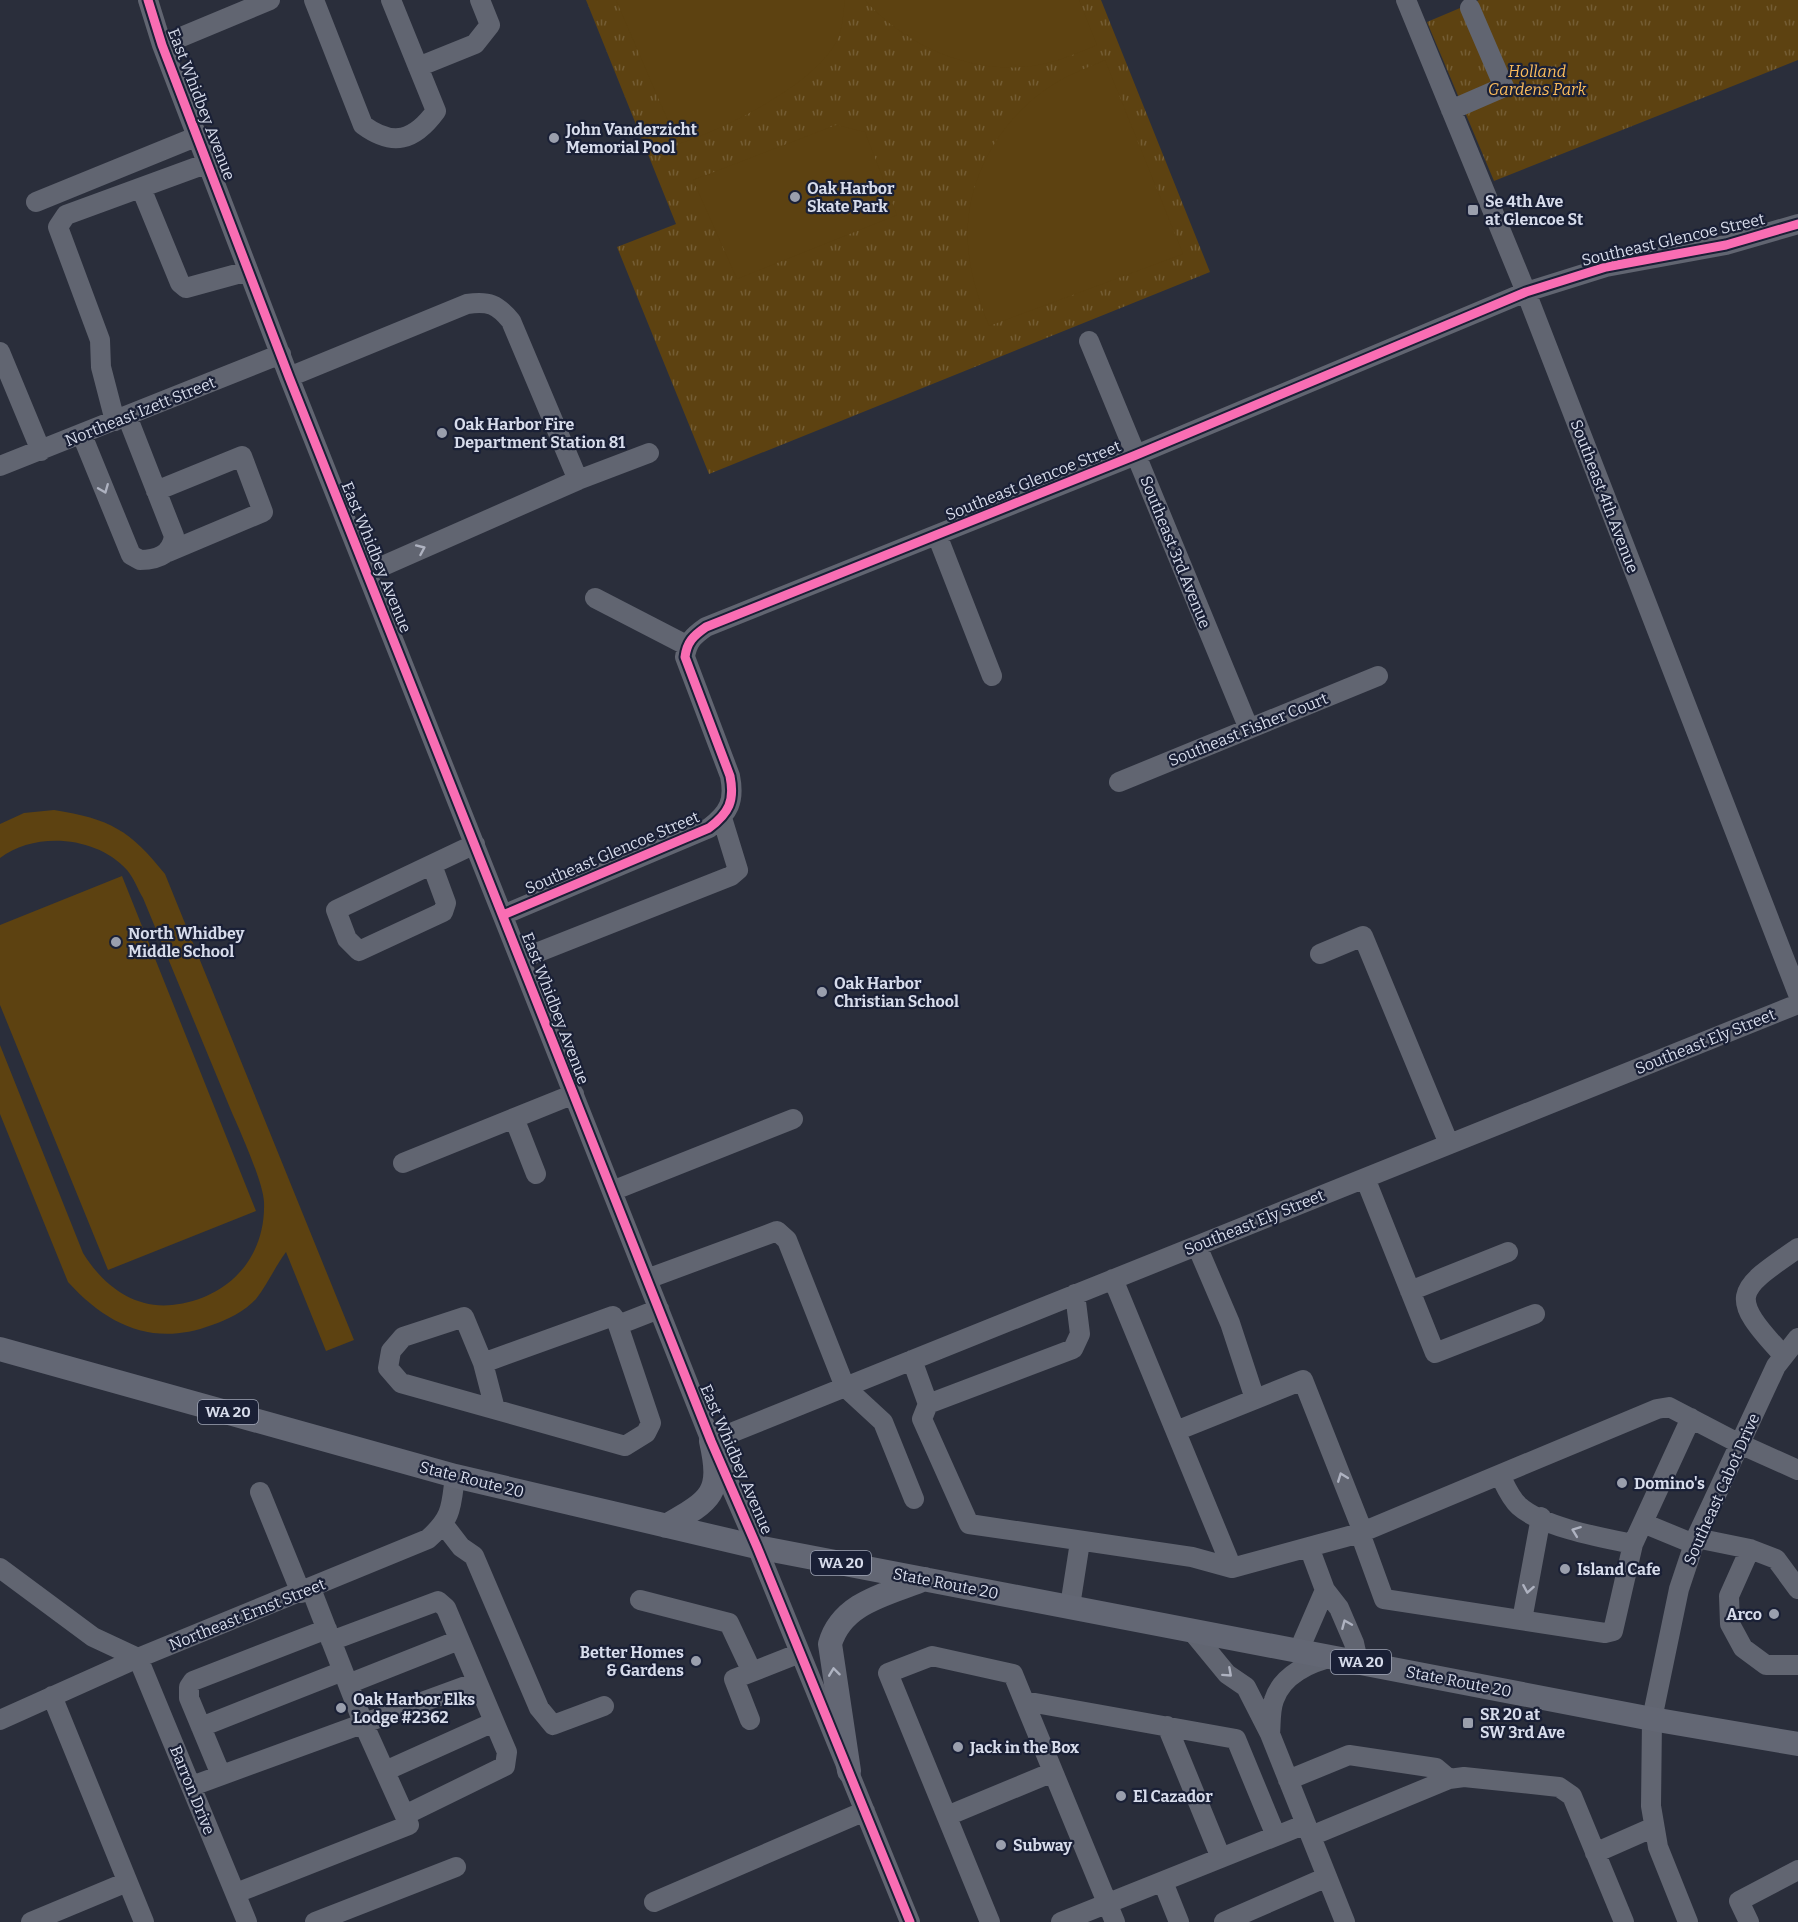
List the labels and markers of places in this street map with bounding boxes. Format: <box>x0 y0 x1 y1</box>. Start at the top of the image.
place label: John Vanderzicht Memorial Pool <box>565 120 698 157</box>
marker: John Vanderzicht Memorial Pool <box>547 131 561 145</box>
place label: Oak Harbor Skate Park <box>807 179 895 216</box>
marker: Oak Harbor Skate Park <box>788 190 802 204</box>
place label: Se 4th Ave at Glencoe St <box>1485 192 1584 229</box>
marker: Se 4th Ave at Glencoe St <box>1466 203 1480 217</box>
place label: Oak Harbor Fire Department Station 81 <box>454 415 625 452</box>
marker: Oak Harbor Fire Department Station 81 <box>435 426 449 440</box>
place label: North Whidbey Middle School <box>128 924 244 961</box>
marker: North Whidbey Middle School <box>109 935 123 949</box>
place label: Oak Harbor Christian School <box>834 974 959 1011</box>
marker: Oak Harbor Christian School <box>815 985 829 999</box>
place label: Domino's <box>1634 1474 1705 1493</box>
marker: Domino's <box>1615 1476 1629 1490</box>
place label: Island Cafe <box>1577 1560 1661 1579</box>
marker: Island Cafe <box>1558 1562 1572 1576</box>
place label: Arco <box>1726 1605 1762 1624</box>
marker: Arco <box>1767 1607 1781 1621</box>
place label: Better Homes & Gardens <box>580 1643 684 1680</box>
marker: Better Homes & Gardens <box>689 1654 703 1668</box>
place label: Oak Harbor Elks Lodge #2362 <box>353 1690 475 1727</box>
marker: Oak Harbor Elks Lodge #2362 <box>334 1701 348 1715</box>
place label: SR 20 at SW 3rd Ave <box>1480 1705 1565 1742</box>
marker: SR 20 at SW 3rd Ave <box>1461 1716 1475 1730</box>
place label: Jack in the Box <box>969 1738 1079 1757</box>
marker: Jack in the Box <box>951 1740 965 1754</box>
place label: El Cazador <box>1133 1787 1213 1806</box>
marker: El Cazador <box>1114 1789 1128 1803</box>
place label: Subway <box>1013 1836 1072 1855</box>
marker: Subway <box>994 1838 1008 1852</box>

